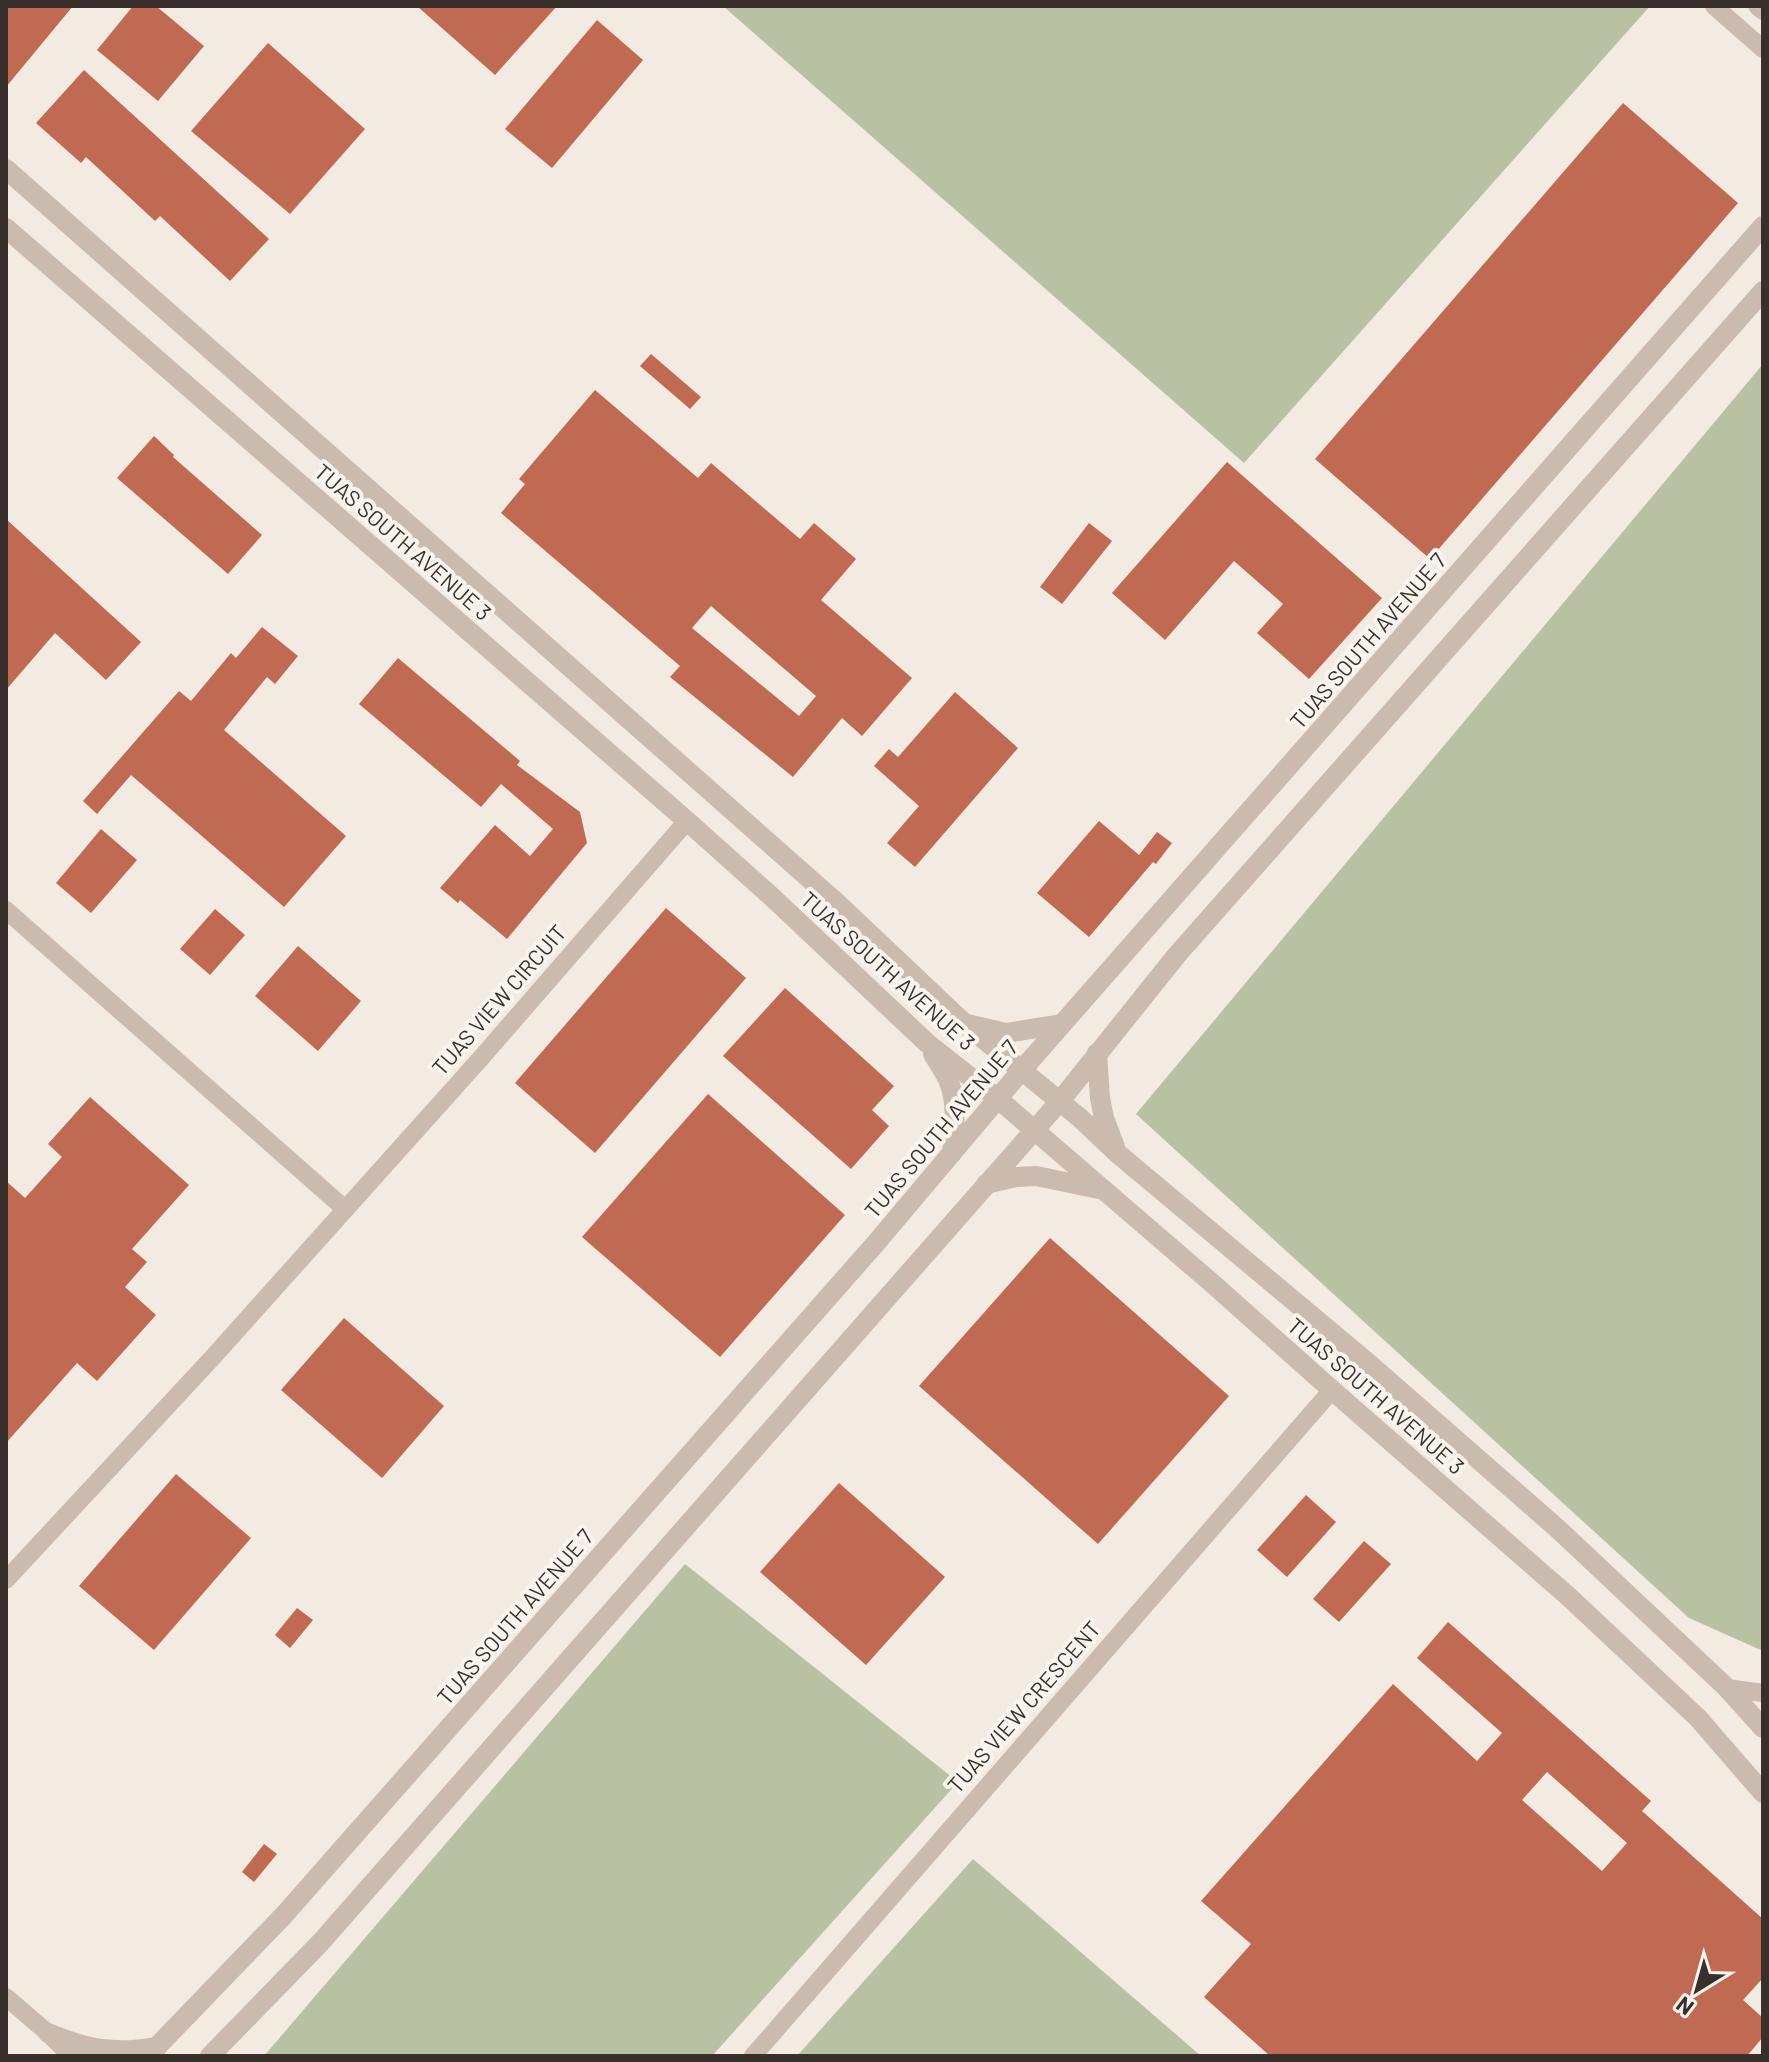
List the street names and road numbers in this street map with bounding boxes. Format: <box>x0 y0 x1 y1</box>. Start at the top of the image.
street label: TUAS SOUTH AVENUE 3 <box>310 458 497 625</box>
street label: TUAS SOUTH AVENUE 7 <box>1284 547 1451 733</box>
street label: TUAS SOUTH AVENUE 3 <box>796 885 981 1055</box>
street label: TUAS VIEW CIRCUIT <box>426 919 571 1080</box>
street label: TUAS SOUTH AVENUE 7 <box>858 1034 1022 1223</box>
street label: TUAS SOUTH AVENUE 3 <box>1283 1312 1470 1479</box>
street label: TUAS SOUTH AVENUE 7 <box>431 1523 598 1709</box>
street label: TUAS VIEW CRESCENT <box>941 1615 1105 1798</box>

